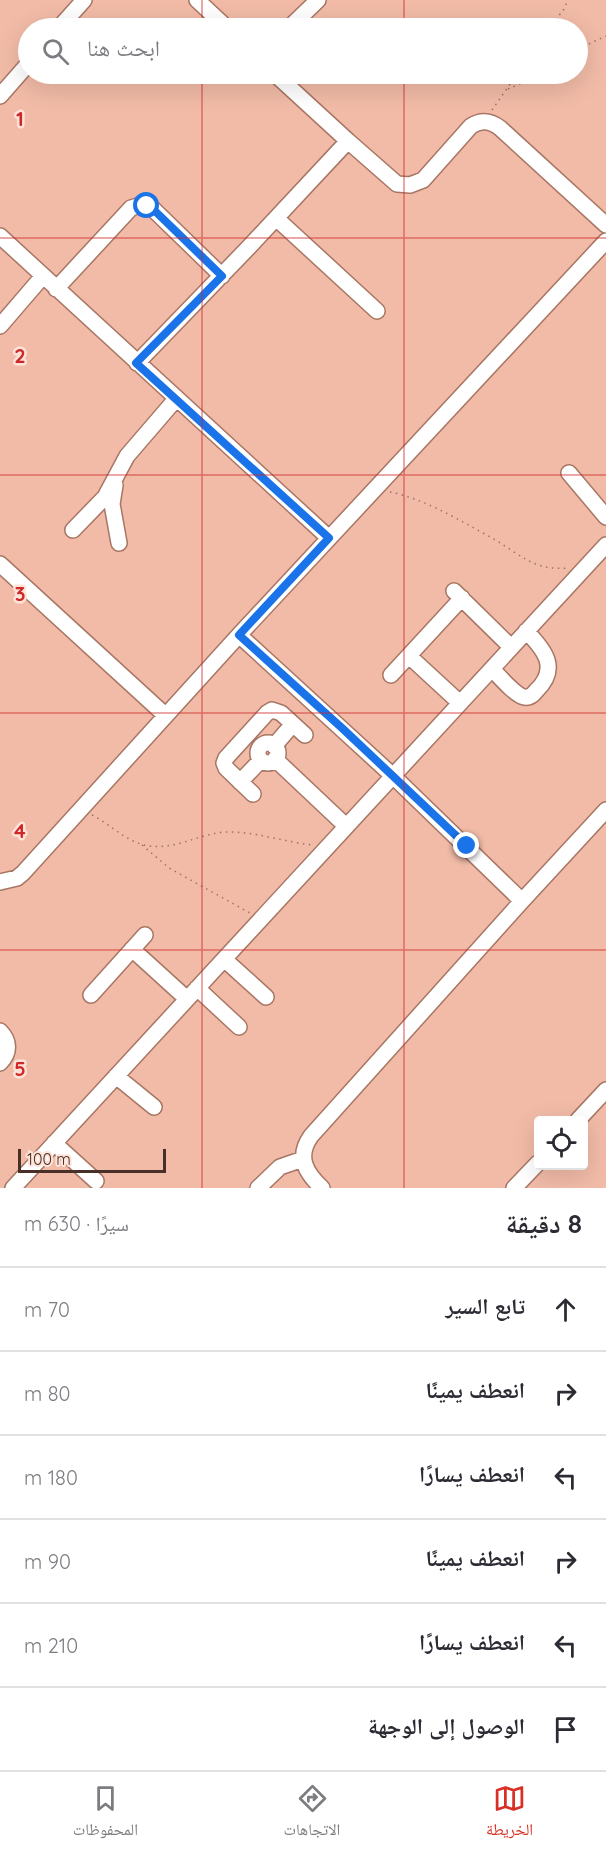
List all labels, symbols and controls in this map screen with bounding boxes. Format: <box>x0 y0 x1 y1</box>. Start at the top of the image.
search box <box>18 18 588 84</box>
text: ابحث هنا <box>87 34 160 62</box>
icon: search <box>39 35 72 68</box>
text: 1 <box>16 106 24 131</box>
route start <box>133 192 159 218</box>
text: 2 <box>14 343 26 368</box>
text: 3 <box>15 581 25 606</box>
text: 4 <box>14 818 26 843</box>
route end <box>453 832 479 858</box>
text: 5 <box>14 1056 26 1081</box>
map controls <box>534 1116 588 1170</box>
button: locate <box>534 1116 588 1170</box>
scale bar <box>18 1146 166 1174</box>
text: 100 m <box>27 1149 71 1169</box>
text: 8 دقيقة <box>506 1207 582 1240</box>
text: سيرًا · 630 m <box>24 1211 129 1236</box>
text: تابع السير <box>445 1292 525 1320</box>
icon: ahead <box>549 1293 582 1326</box>
text: 70 m <box>24 1297 70 1322</box>
text: انعطف يمينًا <box>426 1376 525 1404</box>
icon: right <box>549 1377 582 1410</box>
text: 80 m <box>24 1381 70 1406</box>
text: انعطف يسارًا <box>419 1460 525 1488</box>
icon: left <box>549 1461 582 1494</box>
text: 180 m <box>24 1465 78 1490</box>
text: انعطف يمينًا <box>426 1544 525 1572</box>
icon: right <box>549 1545 582 1578</box>
text: 90 m <box>24 1549 71 1574</box>
text: انعطف يسارًا <box>419 1628 525 1656</box>
icon: left <box>549 1629 582 1662</box>
text: 210 m <box>24 1633 78 1658</box>
text: الوصول إلى الوجهة <box>368 1712 525 1740</box>
icon: arrive <box>549 1713 582 1746</box>
tab: المحفوظات <box>73 1782 138 1845</box>
tab: الاتجاهات <box>284 1782 340 1845</box>
tab: الخريطة <box>486 1782 533 1845</box>

